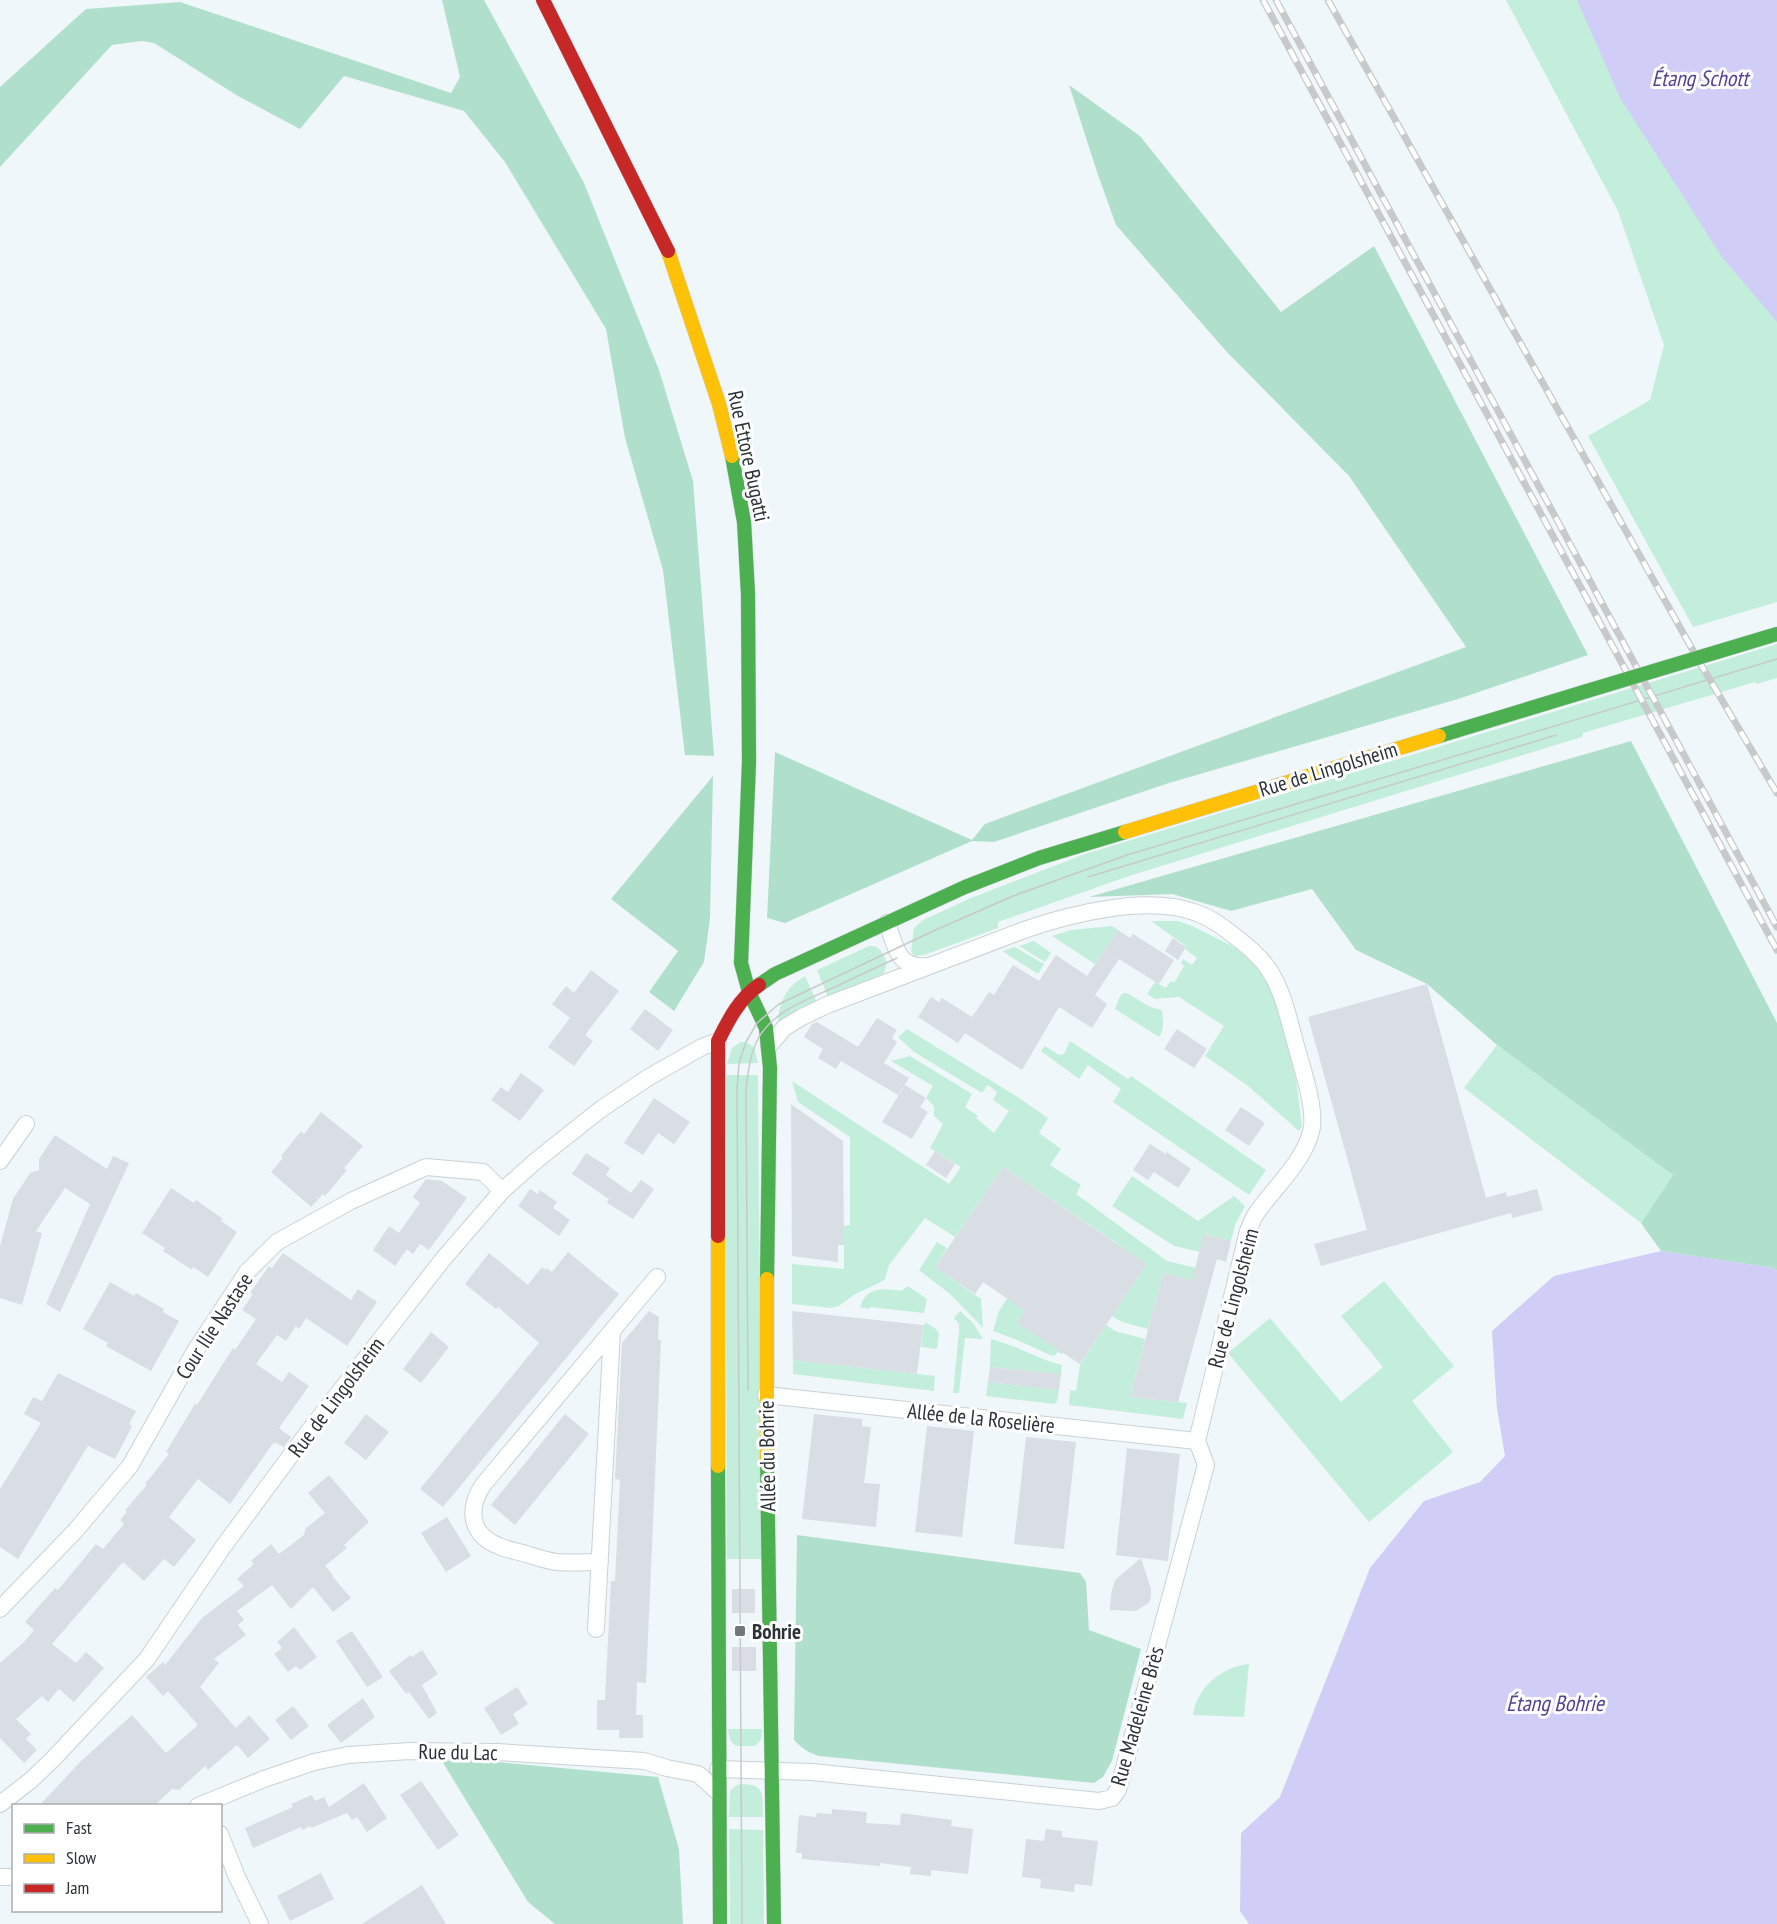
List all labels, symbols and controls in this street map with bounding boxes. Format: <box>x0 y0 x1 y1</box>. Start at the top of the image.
water label: Étang Schott <box>1652 64 1751 92</box>
street label: Rue Ettore Bugatti <box>722 388 776 524</box>
street label: Rue de Lingolsheim <box>1256 735 1400 803</box>
street label: Rue de Lingolsheim <box>1201 1225 1265 1371</box>
street label: Cour Ilie Nastase <box>170 1268 258 1384</box>
street label: Rue de Lingolsheim <box>282 1332 390 1462</box>
street label: Allée de la Roselière <box>906 1397 1056 1439</box>
street label: Allée du Bohrie <box>753 1400 781 1512</box>
place label: Bohrie <box>752 1618 801 1645</box>
marker: Bohrie <box>733 1624 747 1638</box>
street label: Rue Madeleine Brès <box>1104 1643 1170 1789</box>
water label: Étang Bohrie <box>1506 1689 1606 1717</box>
street label: Rue du Lac <box>418 1738 498 1766</box>
legend <box>12 1804 222 1912</box>
text: Fast <box>66 1816 92 1839</box>
text: Slow <box>66 1846 97 1869</box>
text: Jam <box>65 1876 89 1899</box>

